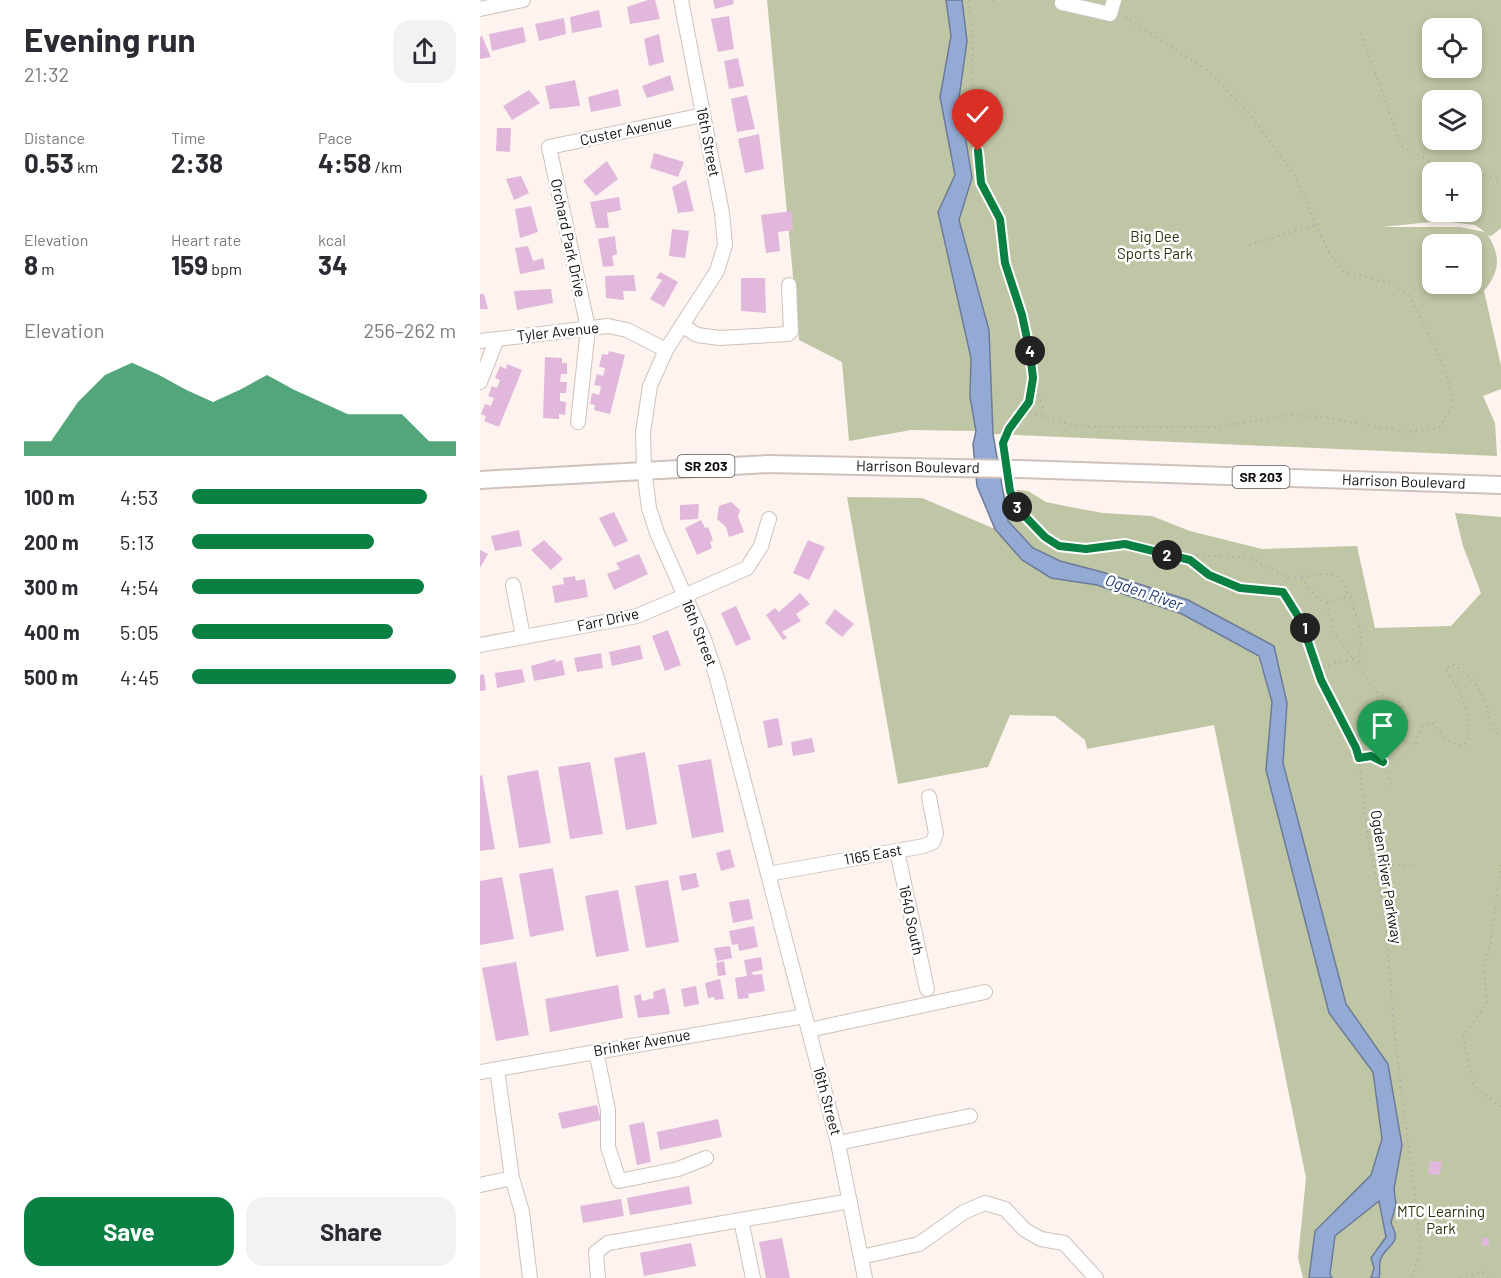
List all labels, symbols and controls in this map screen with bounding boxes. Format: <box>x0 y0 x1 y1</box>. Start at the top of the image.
map controls <box>1422 18 1482 294</box>
button: locate <box>1422 18 1482 78</box>
text: Evening run <box>24 19 196 59</box>
button: share <box>393 20 456 83</box>
text: 21:32 <box>24 62 69 86</box>
pin <box>952 89 1003 151</box>
button: layers <box>1422 90 1482 150</box>
icon: check <box>961 98 994 131</box>
street label: 16th Street <box>693 105 725 178</box>
street label: Custer Avenue <box>578 111 673 149</box>
text: Distance <box>24 128 85 147</box>
text: Time <box>171 128 206 147</box>
text: Pace <box>318 128 352 147</box>
text: 0.53 <box>24 147 74 178</box>
text: 2:38 <box>171 147 223 178</box>
text: 4:58 <box>318 147 371 178</box>
text: km <box>74 157 98 176</box>
text: /km <box>371 157 402 176</box>
button: + <box>1422 162 1482 222</box>
street label: Orchard Park Drive <box>548 177 590 299</box>
park label: Big Dee Sports Park <box>1117 227 1193 262</box>
text: Elevation <box>24 230 88 249</box>
text: Heart rate <box>171 230 241 249</box>
text: kcal <box>318 230 346 249</box>
button: − <box>1422 234 1482 294</box>
text: 8 <box>24 249 38 280</box>
text: 159 <box>171 249 208 280</box>
text: 34 <box>318 249 348 280</box>
text: m <box>38 259 55 278</box>
text: bpm <box>208 259 242 278</box>
text: Elevation <box>24 318 105 342</box>
text: 256–262 m <box>363 318 456 342</box>
street label: Tyler Avenue <box>516 318 600 344</box>
pin: 4 <box>1015 336 1045 366</box>
text: 4 <box>1025 341 1035 360</box>
road number: SR 203 <box>678 455 734 477</box>
street label: Harrison Boulevard <box>856 456 980 476</box>
road number: SR 203 <box>1232 466 1290 488</box>
street label: Harrison Boulevard <box>1342 470 1466 492</box>
text: 100 m <box>24 485 75 509</box>
text: 4:53 <box>120 485 158 509</box>
pin: 3 <box>1002 492 1032 522</box>
text: 3 <box>1013 497 1021 516</box>
text: 200 m <box>24 530 79 554</box>
text: 5:13 <box>120 530 154 554</box>
pin: 2 <box>1152 540 1182 570</box>
text: 2 <box>1163 545 1171 564</box>
water label: Ogden River <box>1103 569 1187 614</box>
text: 300 m <box>24 575 78 599</box>
text: 4:54 <box>120 575 159 599</box>
street label: 16th Street <box>678 597 721 669</box>
street label: Farr Drive <box>575 604 641 634</box>
pin: 1 <box>1290 613 1320 643</box>
text: 1 <box>1302 618 1308 637</box>
text: 400 m <box>24 620 80 644</box>
text: 5:05 <box>120 620 159 644</box>
text: 500 m <box>24 665 78 689</box>
text: 4:45 <box>120 665 159 689</box>
pin <box>1357 700 1408 762</box>
icon: arrive <box>1366 709 1399 742</box>
street label: Ogden River Parkway <box>1368 809 1406 945</box>
street label: 1165 East <box>843 840 903 868</box>
street label: 1640 South <box>896 883 928 957</box>
street label: Brinker Avenue <box>592 1025 692 1059</box>
street label: 16th Street <box>810 1064 846 1137</box>
button: Save <box>24 1197 234 1266</box>
button: Share <box>246 1197 456 1266</box>
park label: MTC Learning Park <box>1397 1202 1485 1237</box>

